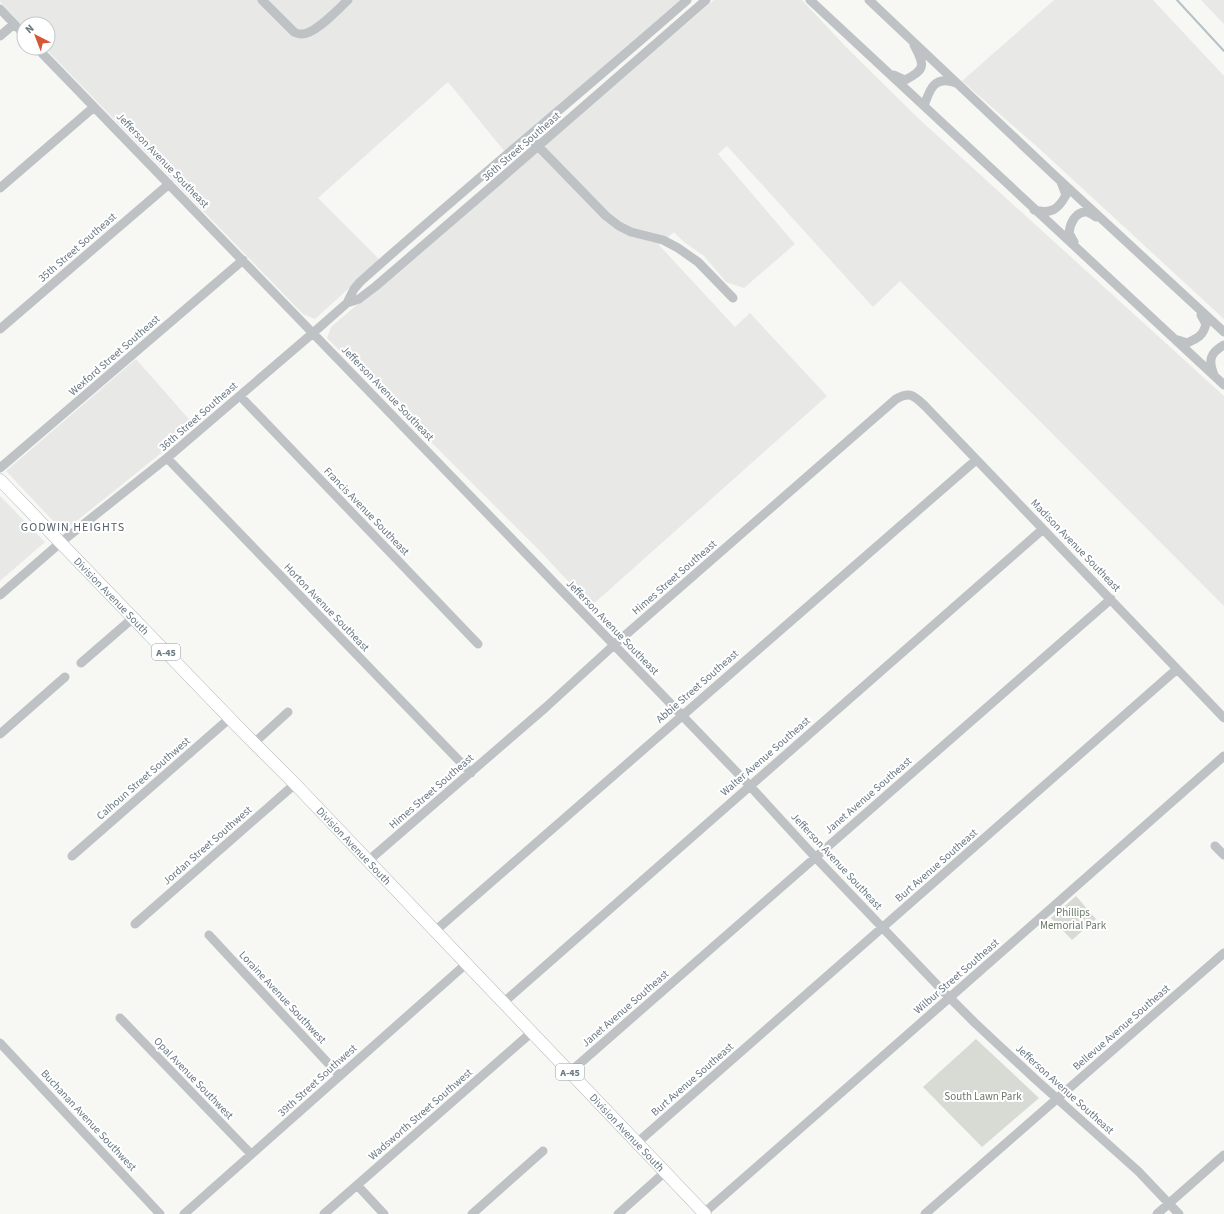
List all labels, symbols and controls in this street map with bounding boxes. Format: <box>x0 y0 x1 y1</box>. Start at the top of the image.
north arrow <box>16 16 56 56</box>
text: N <box>22 21 37 37</box>
street label: 36th Street Southeast <box>479 108 564 185</box>
street label: Jefferson Avenue Southeast <box>113 109 213 212</box>
street label: 35th Street Southeast <box>35 209 120 286</box>
street label: Wexford Street Southeast <box>66 311 163 399</box>
street label: Jefferson Avenue Southeast <box>338 342 438 445</box>
street label: 36th Street Southeast <box>156 378 241 455</box>
street label: Francis Avenue Southeast <box>320 464 413 559</box>
street label: Madison Avenue Southeast <box>1027 496 1124 595</box>
district label: GODWIN HEIGHTS <box>21 519 125 536</box>
street label: Himes Street Southeast <box>629 536 720 618</box>
street label: Division Avenue South <box>70 554 152 638</box>
street label: Horton Avenue Southeast <box>281 560 373 655</box>
street label: Jefferson Avenue Southeast <box>563 576 663 679</box>
road number: A-45 <box>152 644 180 660</box>
street label: Abbie Street Southeast <box>653 646 742 726</box>
street label: Walter Avenue Southeast <box>717 713 814 800</box>
street label: Calhoun Street Southwest <box>93 733 194 823</box>
street label: Himes Street Southeast <box>386 750 477 832</box>
street label: Janet Avenue Southeast <box>822 753 915 837</box>
street label: Jordan Street Southwest <box>160 802 255 888</box>
street label: Division Avenue South <box>313 804 394 888</box>
street label: Jefferson Avenue Southeast <box>788 810 886 913</box>
street label: Burt Avenue Southeast <box>892 825 981 905</box>
park label: Phillips Memorial Park <box>1040 905 1107 933</box>
street label: Wilbur Street Southeast <box>910 935 1002 1018</box>
street label: Loraine Avenue Southwest <box>236 948 330 1047</box>
street label: Janet Avenue Southeast <box>579 966 672 1050</box>
street label: Bellevue Avenue Southeast <box>1069 981 1173 1074</box>
street label: Opal Avenue Southwest <box>150 1034 237 1123</box>
street label: Burt Avenue Southeast <box>648 1039 737 1119</box>
street label: 39th Street Southwest <box>275 1041 360 1120</box>
street label: Jefferson Avenue Southeast <box>1012 1041 1117 1138</box>
road number: A-45 <box>556 1064 584 1080</box>
street label: Wadsworth Street Southwest <box>365 1065 476 1164</box>
street label: Buchanan Avenue Southwest <box>38 1066 140 1175</box>
park label: South Lawn Park <box>944 1089 1022 1104</box>
street label: Division Avenue South <box>586 1090 668 1175</box>

